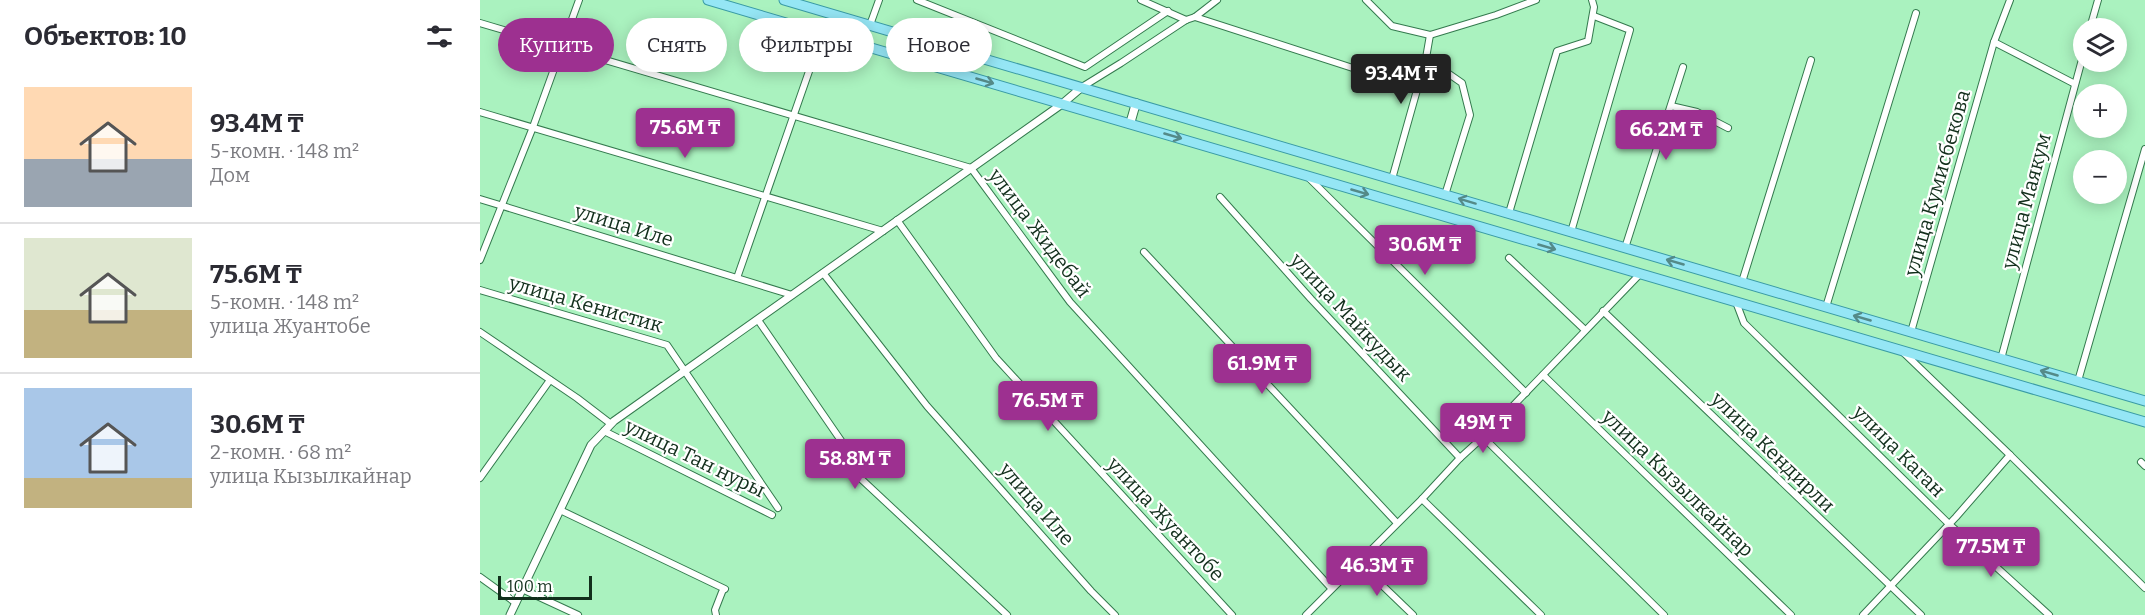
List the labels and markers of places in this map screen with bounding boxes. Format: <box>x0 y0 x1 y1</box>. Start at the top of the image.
pin: 93.4M ₸ <box>1346 54 1456 105</box>
pin: 75.6M ₸ <box>630 108 740 159</box>
pin: 66.2M ₸ <box>1611 110 1721 161</box>
pin: 30.6M ₸ <box>1370 225 1480 276</box>
pin: 61.9M ₸ <box>1207 344 1317 395</box>
pin: 76.5M ₸ <box>993 381 1103 432</box>
pin: 49M ₸ <box>1441 403 1525 454</box>
pin: 58.8M ₸ <box>800 439 910 490</box>
pin: 77.5M ₸ <box>1936 527 2046 578</box>
pin: 46.3M ₸ <box>1322 546 1432 597</box>

